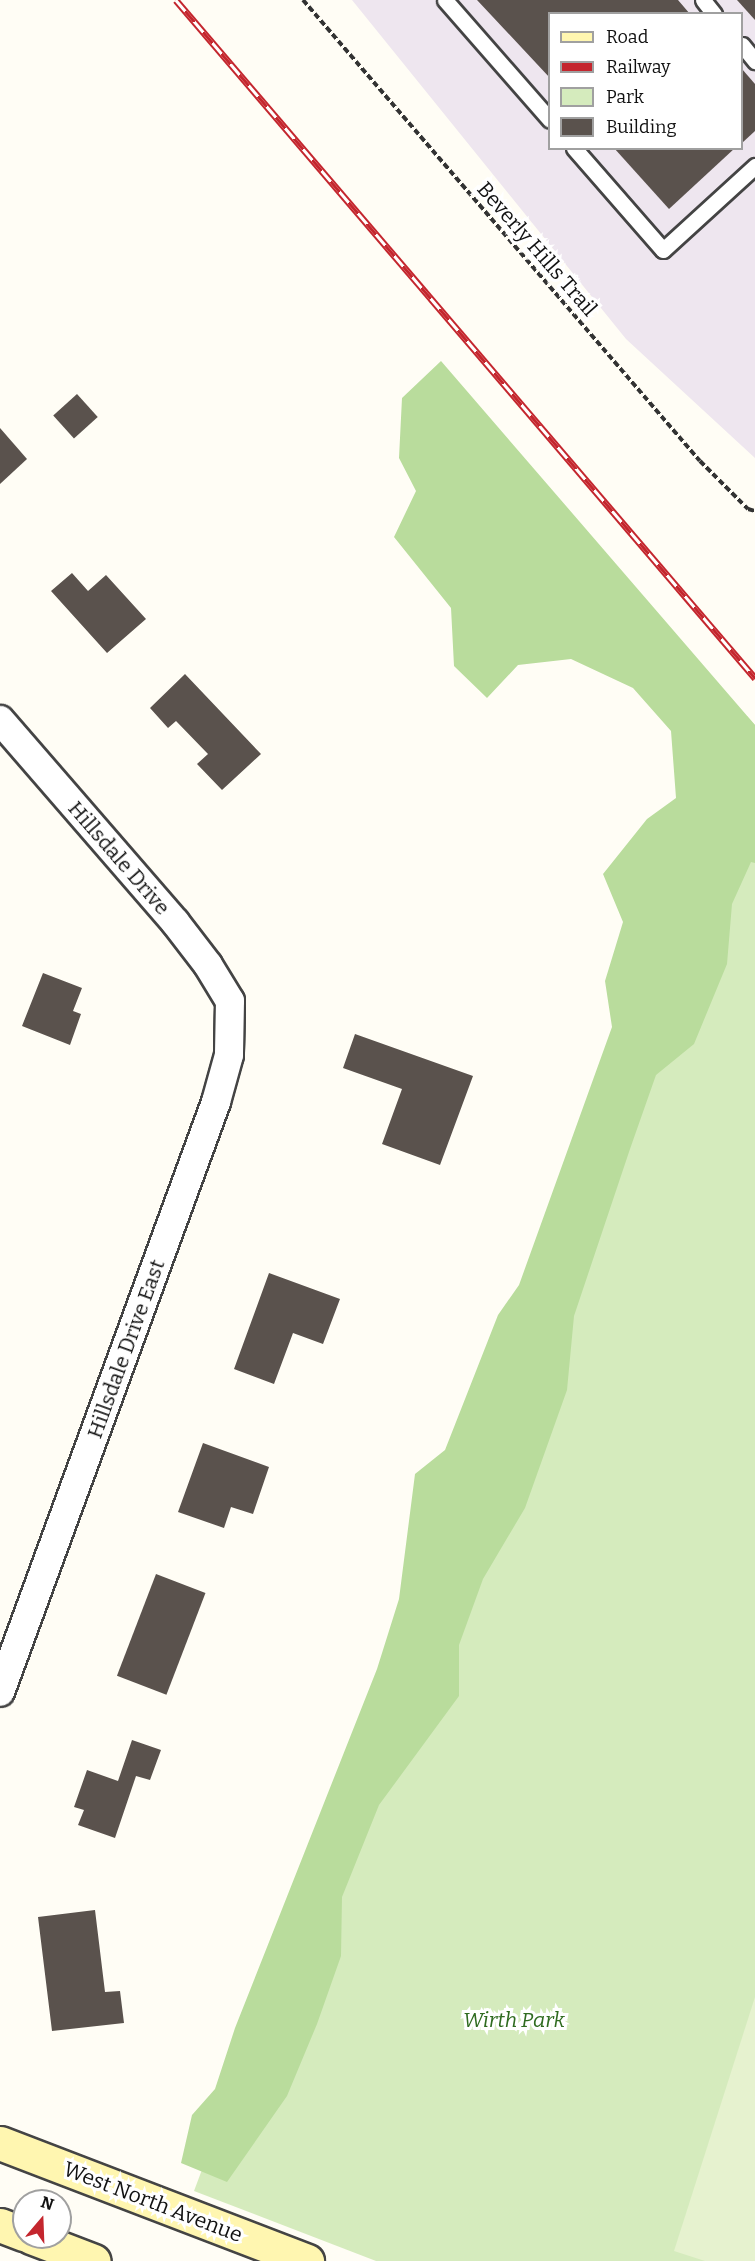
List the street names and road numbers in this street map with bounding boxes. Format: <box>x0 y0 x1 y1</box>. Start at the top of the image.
street label: Beverly Hills Trail <box>472 177 602 321</box>
street label: Hillsdale Drive <box>63 796 175 920</box>
street label: Hillsdale Drive East <box>82 1256 170 1442</box>
street label: West North Avenue <box>60 2156 246 2248</box>

